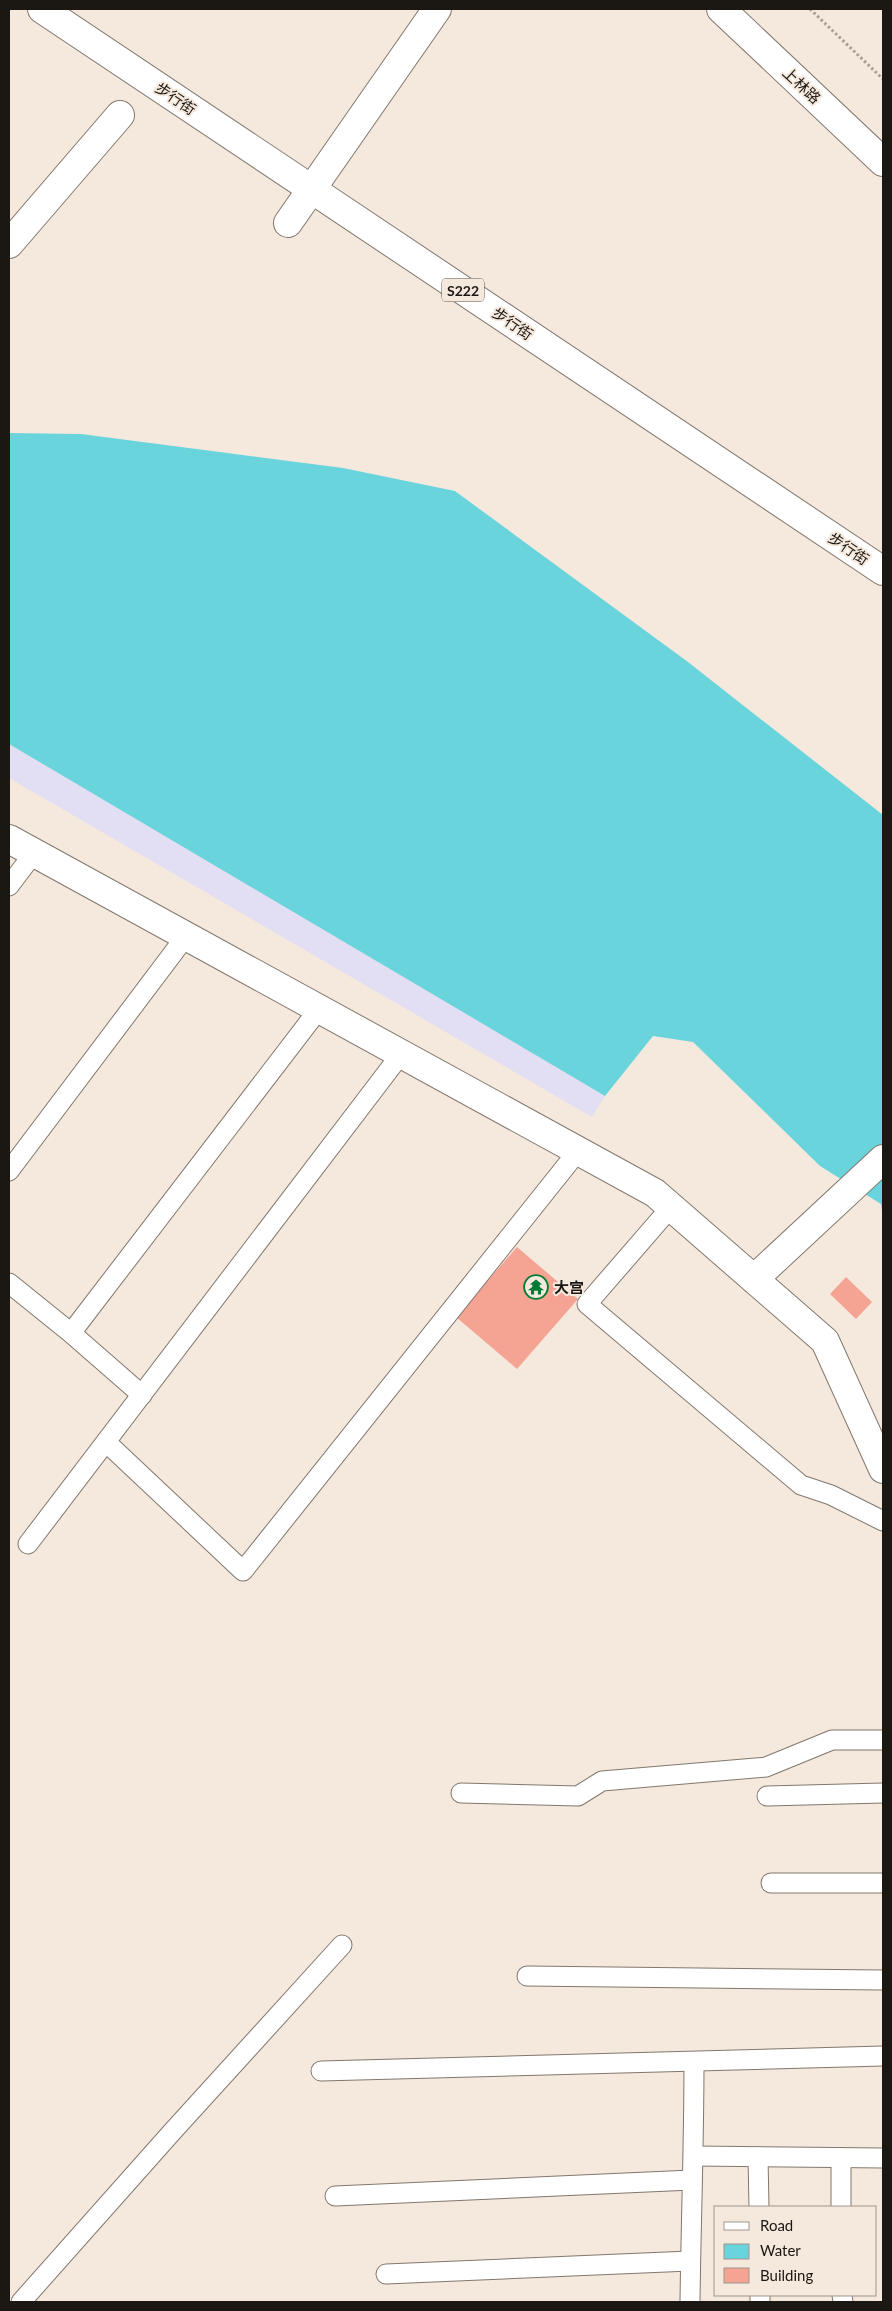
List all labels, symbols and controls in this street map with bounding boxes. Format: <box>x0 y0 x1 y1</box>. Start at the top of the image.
street label: 上林路 <box>779 63 825 107</box>
street label: 步行街 <box>152 78 200 118</box>
road number: S222 <box>442 278 484 302</box>
street label: 步行街 <box>489 303 537 343</box>
street label: 步行街 <box>825 528 873 568</box>
temple icon: 大宫 <box>523 1274 549 1300</box>
place label: 大宫 <box>554 1278 584 1296</box>
legend <box>714 2206 877 2296</box>
text: Road <box>760 2216 793 2234</box>
text: Water <box>760 2241 801 2259</box>
text: Building <box>760 2266 813 2284</box>

